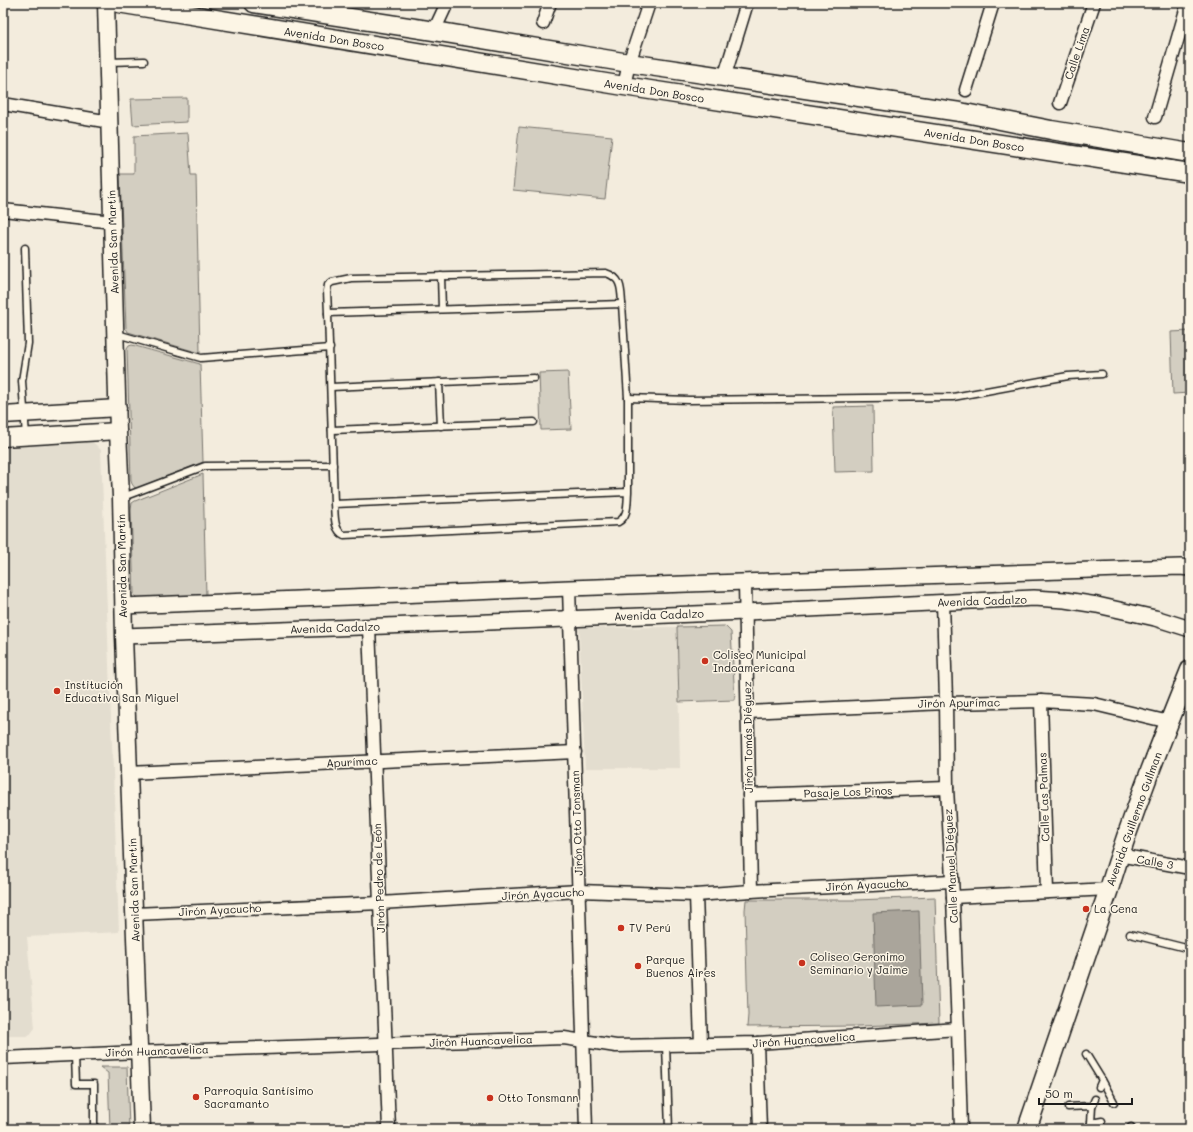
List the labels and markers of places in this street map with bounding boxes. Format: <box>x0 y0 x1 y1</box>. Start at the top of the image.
place label: Coliseo Municipal Indoamericana <box>713 647 806 675</box>
marker: Coliseo Municipal Indoamericana <box>700 656 710 666</box>
place label: Institución Educativa San Miguel <box>65 677 179 705</box>
marker: Institución Educativa San Miguel <box>52 686 62 696</box>
place label: La Cena <box>1094 901 1138 916</box>
marker: La Cena <box>1081 904 1091 914</box>
place label: TV Perú <box>629 920 671 935</box>
marker: TV Perú <box>616 923 626 933</box>
place label: Coliseo Geronimo Seminario y Jaime <box>810 949 908 977</box>
place label: Parque Buenos Aires <box>646 952 716 980</box>
marker: Coliseo Geronimo Seminario y Jaime <box>797 958 807 968</box>
marker: Parque Buenos Aires <box>633 961 643 971</box>
place label: Parroquia Santísimo Sacramanto <box>204 1083 314 1111</box>
place label: Otto Tonsmann <box>498 1090 578 1105</box>
marker: Parroquia Santísimo Sacramanto <box>191 1092 201 1102</box>
marker: Otto Tonsmann <box>485 1093 495 1103</box>

